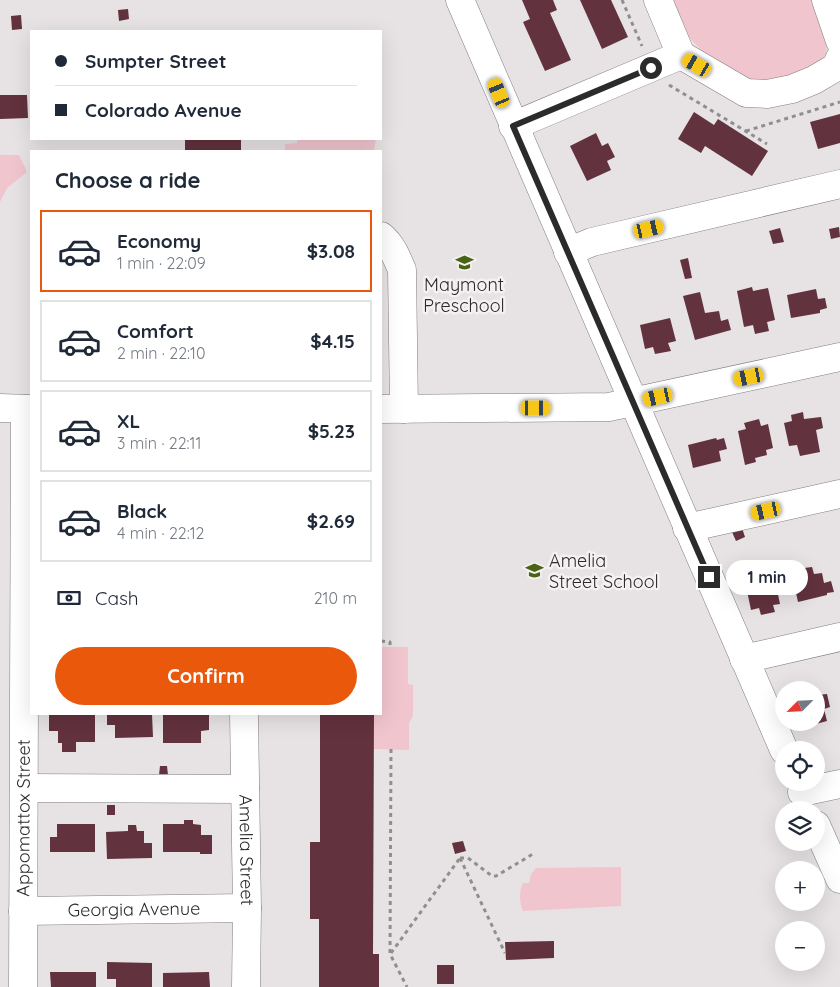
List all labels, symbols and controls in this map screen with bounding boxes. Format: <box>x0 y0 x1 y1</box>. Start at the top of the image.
text: Sumpter Street <box>85 49 227 73</box>
car <box>680 51 713 79</box>
route start <box>640 57 662 79</box>
car <box>486 76 511 110</box>
text: Colorado Avenue <box>85 98 242 122</box>
text: Choose a ride <box>55 166 200 194</box>
car <box>632 218 665 240</box>
icon: car <box>57 229 102 274</box>
text: Economy <box>117 229 201 253</box>
text: $3.08 <box>307 239 355 263</box>
school or university icon: Maymont Preschool <box>454 252 474 272</box>
text: 1 min · 22:09 <box>117 253 206 273</box>
place label: Maymont Preschool <box>423 273 505 317</box>
icon: car <box>57 319 102 364</box>
text: Comfort <box>117 319 194 343</box>
text: $4.15 <box>310 329 355 353</box>
text: 2 min · 22:10 <box>117 343 206 363</box>
car <box>732 367 765 387</box>
car <box>641 386 674 408</box>
car <box>521 401 551 416</box>
icon: car <box>57 409 102 454</box>
text: XL <box>117 409 140 433</box>
text: $5.23 <box>308 419 355 443</box>
text: 3 min · 22:11 <box>117 433 201 453</box>
icon: car <box>57 499 102 544</box>
text: Black <box>117 499 167 523</box>
car <box>749 500 782 522</box>
text: $2.69 <box>307 509 355 533</box>
text: 4 min · 22:12 <box>117 523 204 543</box>
place label: Amelia Street School <box>549 549 659 593</box>
callout: 1 min <box>726 560 809 594</box>
school or university icon: Amelia Street School <box>525 561 545 581</box>
route end <box>698 566 720 588</box>
text: 1 min <box>748 567 786 587</box>
icon: cash <box>55 584 83 612</box>
text: Cash <box>95 586 139 610</box>
text: 210 m <box>314 588 357 608</box>
button: Confirm <box>55 647 357 705</box>
north arrow <box>775 681 825 731</box>
map controls <box>775 681 825 971</box>
street label: Appomattox Street <box>11 739 35 897</box>
button: locate <box>775 741 825 791</box>
street label: Amelia Street <box>234 794 259 906</box>
button: layers <box>775 801 825 851</box>
button: + <box>775 861 825 911</box>
street label: Georgia Avenue <box>67 897 201 921</box>
button: − <box>775 921 825 971</box>

